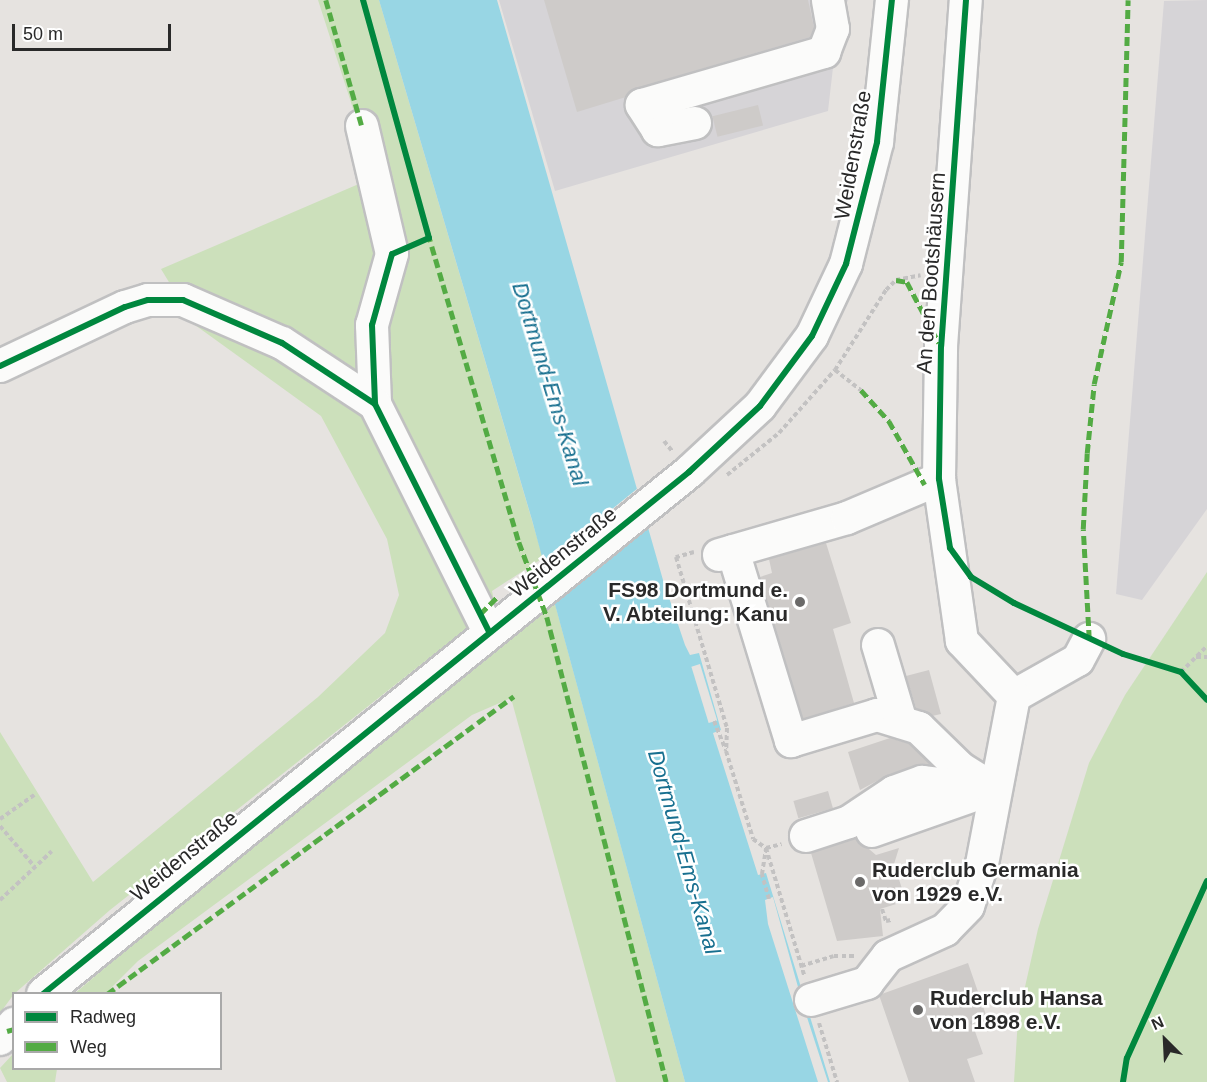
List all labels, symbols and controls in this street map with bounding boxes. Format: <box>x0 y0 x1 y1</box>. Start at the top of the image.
scale bar <box>15 12 174 50</box>
text: 50 m <box>23 24 63 44</box>
street label: Weidenstraße <box>829 89 877 221</box>
street label: An den Bootshäusern <box>911 171 951 375</box>
water label: Dortmund-Ems-Kanal <box>506 279 594 489</box>
street label: Weidenstraße <box>504 501 622 603</box>
place label: FS98 Dortmund e. V. Abteilung: Kanu <box>602 577 788 627</box>
marker: FS98 Dortmund e. V. Abteilung: Kanu <box>793 595 807 609</box>
water label: Dortmund-Ems-Kanal <box>642 747 726 957</box>
street label: Weidenstraße <box>125 805 243 907</box>
place label: Ruderclub Germania von 1929 e.V. <box>872 857 1079 907</box>
marker: Ruderclub Germania von 1929 e.V. <box>853 875 867 889</box>
place label: Ruderclub Hansa von 1898 e.V. <box>930 985 1103 1035</box>
legend <box>12 992 222 1070</box>
marker: Ruderclub Hansa von 1898 e.V. <box>911 1003 925 1017</box>
text: Radweg <box>70 1007 136 1027</box>
north arrow <box>1135 1010 1195 1070</box>
text: N <box>1149 1013 1166 1033</box>
text: Weg <box>70 1037 107 1057</box>

